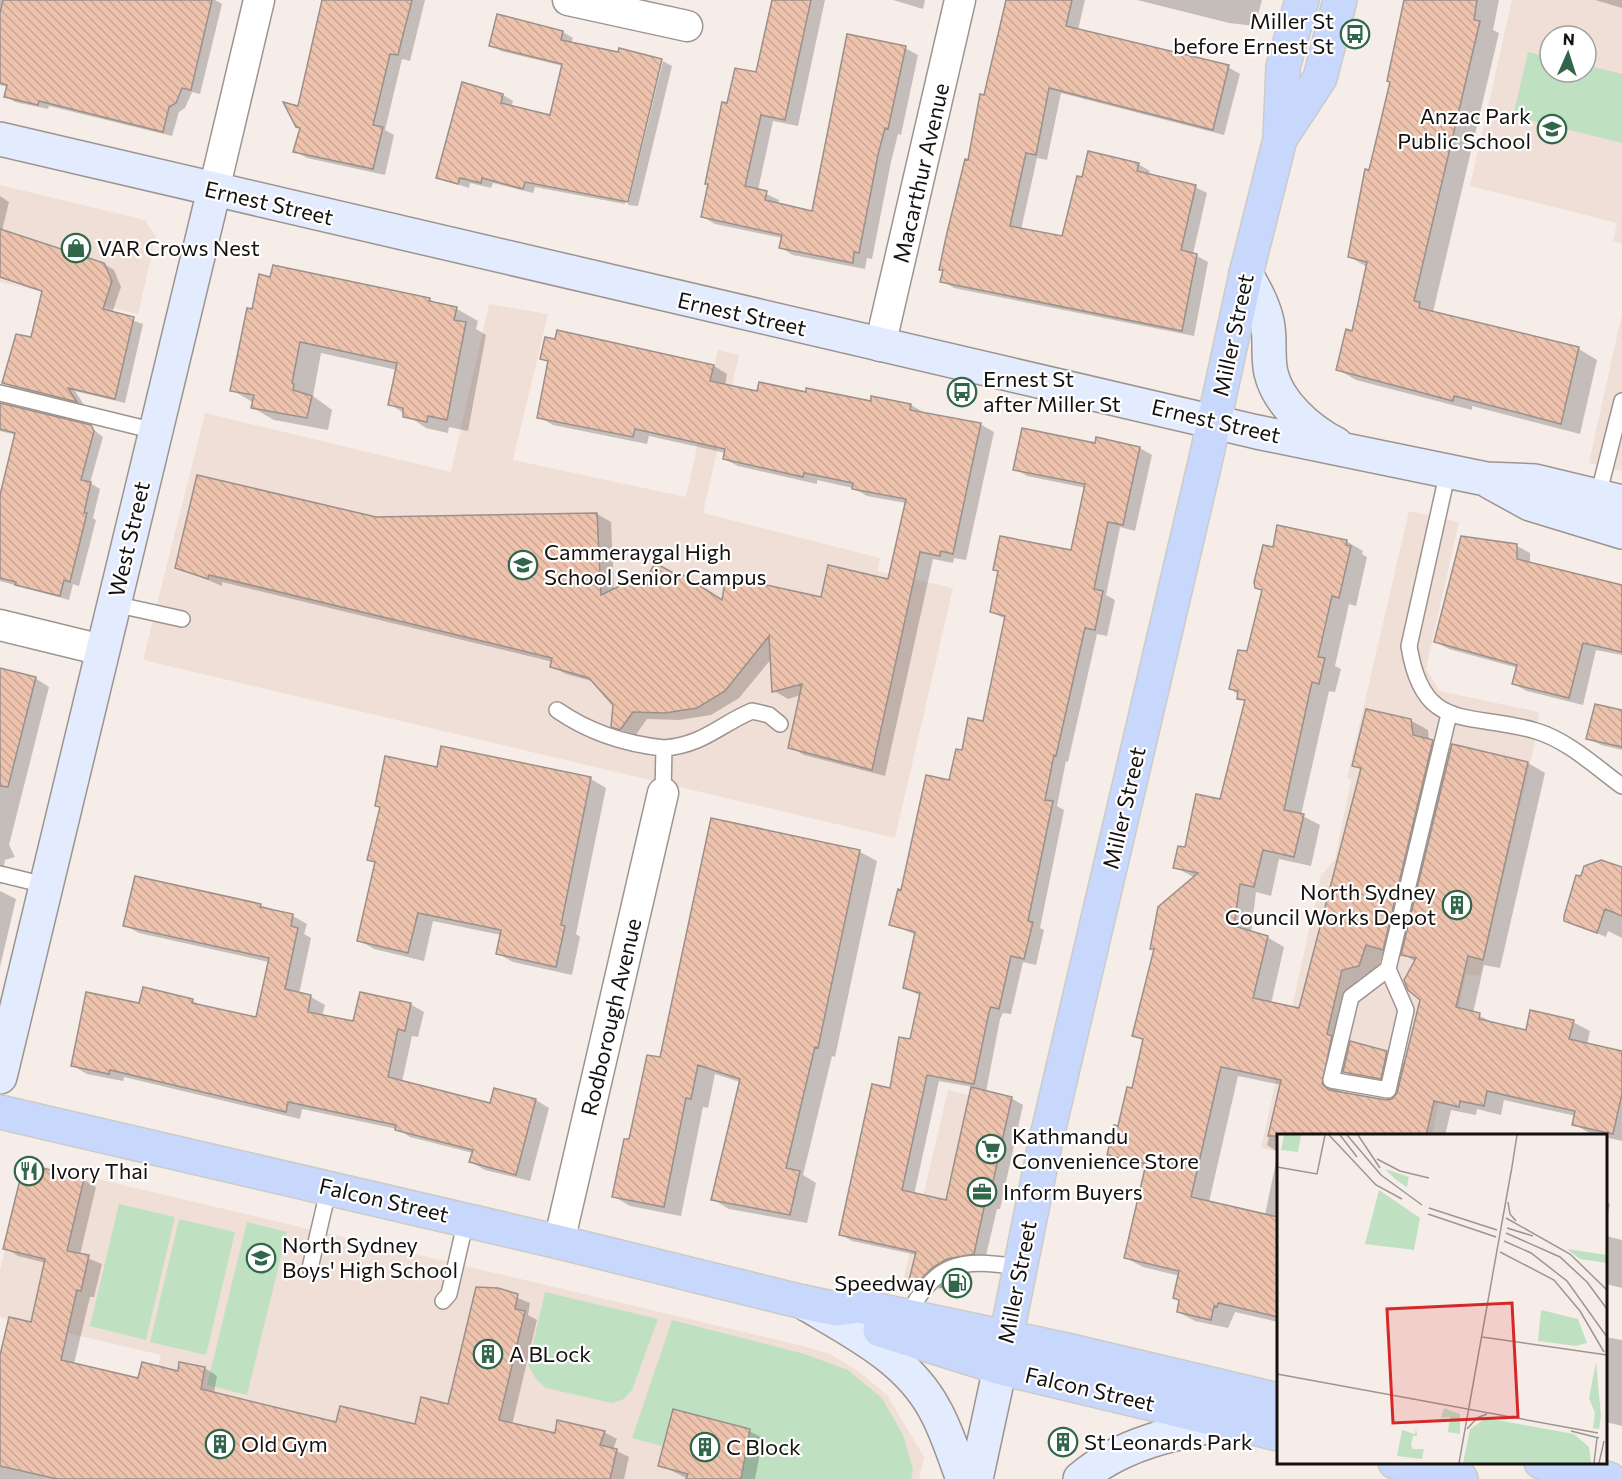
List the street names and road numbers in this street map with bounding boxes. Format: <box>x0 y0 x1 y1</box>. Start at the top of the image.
street label: Macarthur Avenue <box>887 80 954 265</box>
street label: Ernest Street <box>202 175 336 230</box>
street label: Miller Street <box>1206 271 1259 399</box>
street label: Ernest Street <box>675 286 809 341</box>
street label: Ernest Street <box>1149 393 1283 448</box>
street label: West Street <box>102 478 155 599</box>
street label: Miller Street <box>1096 744 1151 872</box>
street label: Rodborough Avenue <box>575 915 646 1118</box>
street label: Falcon Street <box>317 1171 452 1228</box>
street label: Miller Street <box>991 1218 1042 1346</box>
street label: Falcon Street <box>1023 1360 1158 1417</box>

